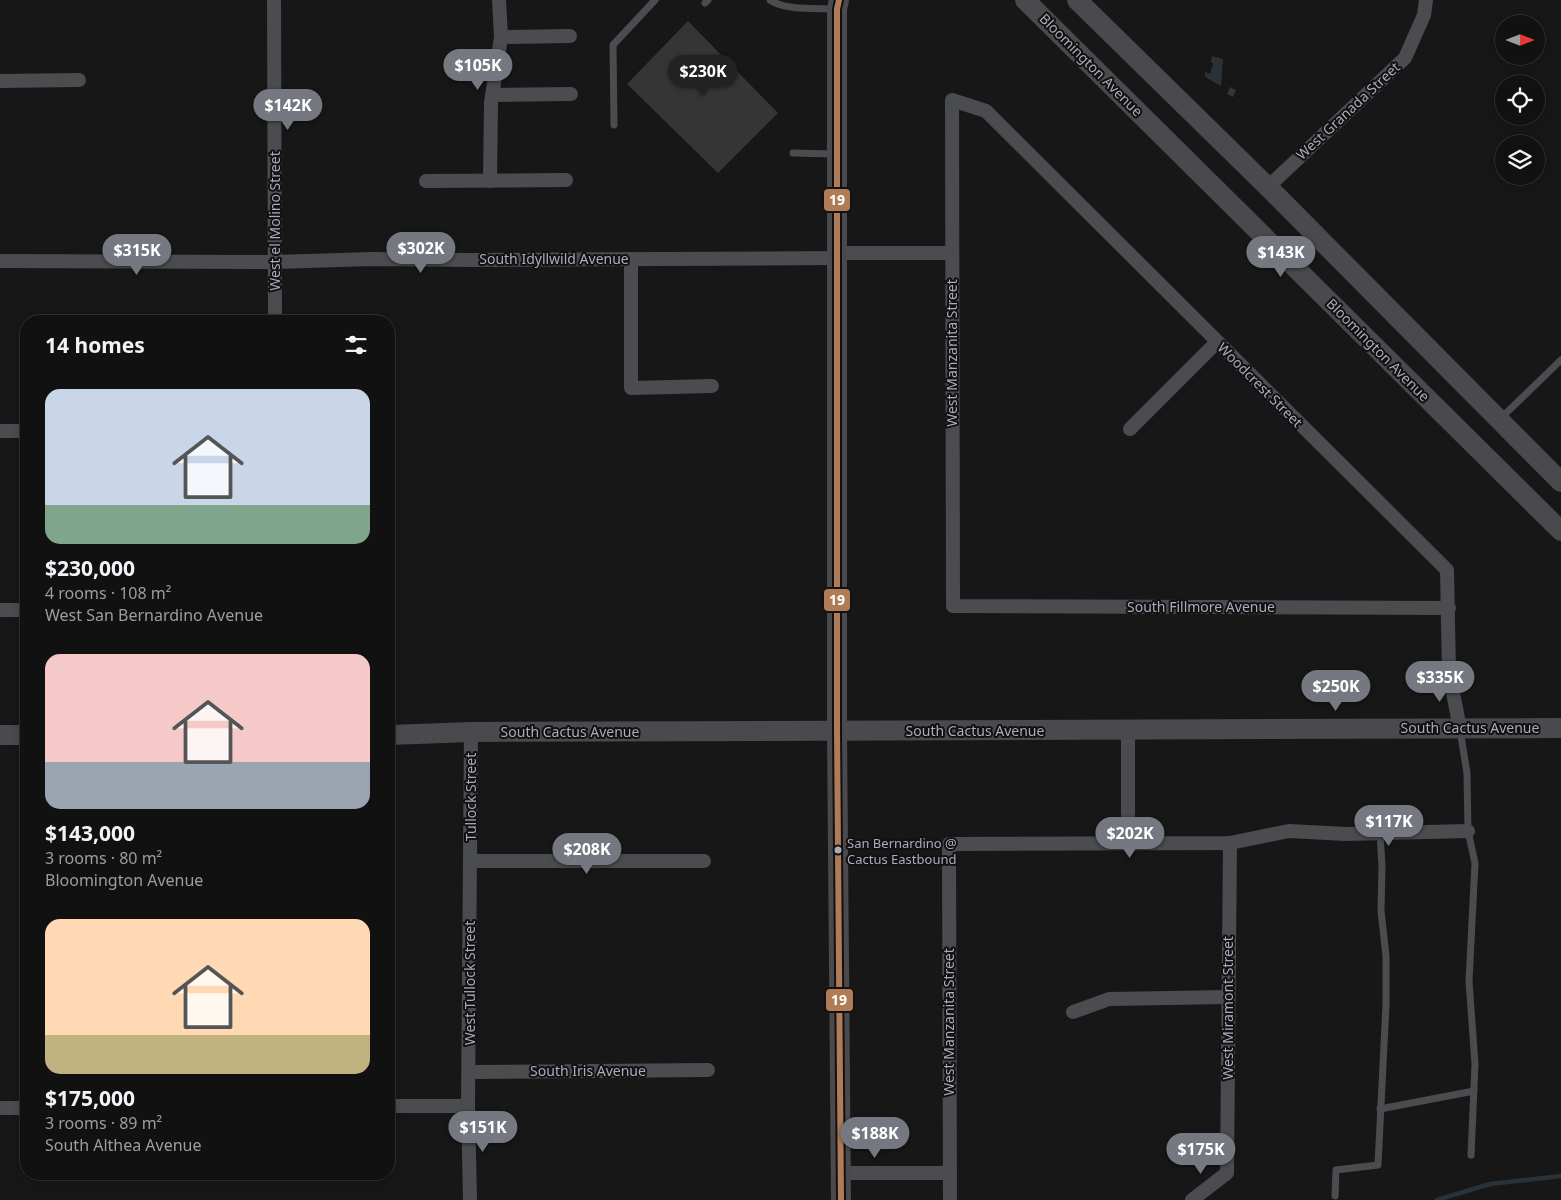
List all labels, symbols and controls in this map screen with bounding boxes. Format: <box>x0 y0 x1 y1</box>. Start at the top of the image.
street label: Bloomington Avenue <box>1036 9 1147 120</box>
north arrow <box>1495 15 1545 65</box>
map controls <box>1495 15 1545 185</box>
pin: $105K <box>443 48 513 91</box>
text: $105K <box>454 54 502 76</box>
pin: $230K <box>668 54 738 97</box>
street label: West Granada Street <box>1292 58 1404 164</box>
text: $230K <box>679 60 727 82</box>
button: locate <box>1495 75 1545 125</box>
pin: $142K <box>253 88 323 131</box>
text: $142K <box>264 94 312 116</box>
button: layers <box>1495 135 1545 185</box>
street label: West el Molino Street <box>265 151 284 291</box>
line badge: 19 <box>823 188 851 212</box>
text: 19 <box>829 190 845 209</box>
pin: $302K <box>386 232 456 274</box>
pin: $315K <box>102 234 172 276</box>
pin: $143K <box>1246 236 1316 278</box>
text: $302K <box>397 237 445 259</box>
text: $315K <box>113 239 161 261</box>
text: $143K <box>1257 241 1305 263</box>
street label: South Idyllwild Avenue <box>479 249 629 268</box>
street label: West Manzanita Street <box>942 279 961 427</box>
street label: Bloomington Avenue <box>1323 294 1434 405</box>
text: 14 homes <box>45 331 145 359</box>
icon: filters <box>342 331 370 359</box>
street label: Woodcrest Street <box>1214 338 1307 431</box>
icon: home <box>163 422 253 512</box>
text: $230,000 <box>45 554 135 582</box>
text: 4 rooms · 108 m² <box>45 582 171 604</box>
line badge: 19 <box>823 588 851 612</box>
text: 19 <box>829 590 845 609</box>
street label: South Fillmore Avenue <box>1127 597 1275 616</box>
text: West San Bernardino Avenue <box>45 604 263 626</box>
pin: $335K <box>1405 660 1475 703</box>
text: $335K <box>1416 666 1464 688</box>
pin: $250K <box>1301 670 1371 712</box>
text: $250K <box>1312 675 1360 697</box>
icon: home <box>163 687 253 777</box>
street label: South Cactus Avenue <box>1401 718 1539 737</box>
street label: South Cactus Avenue <box>906 721 1044 740</box>
street label: South Cactus Avenue <box>501 722 639 741</box>
street label: Tullock Street <box>461 753 480 841</box>
pin: $117K <box>1354 804 1424 847</box>
text: $117K <box>1365 810 1413 832</box>
pin: $202K <box>1095 816 1165 859</box>
text: $143,000 <box>45 819 135 847</box>
text: $202K <box>1106 822 1154 844</box>
pin: $208K <box>552 832 622 875</box>
place label: San Bernardino @ Cactus Eastbound <box>847 834 957 868</box>
text: $208K <box>563 838 611 860</box>
marker: San Bernardino @ Cactus Eastbound <box>833 845 843 855</box>
text: 3 rooms · 80 m² <box>45 847 162 869</box>
text: Bloomington Avenue <box>45 869 203 891</box>
street label: West Tullock Street <box>460 921 479 1045</box>
street label: West Miramont Street <box>1218 936 1237 1080</box>
street label: West Manzanita Street <box>939 948 958 1096</box>
icon: home <box>163 952 253 1042</box>
line badge: 19 <box>825 988 854 1012</box>
text: 19 <box>831 990 847 1009</box>
street label: South Iris Avenue <box>530 1061 646 1080</box>
text: $175,000 <box>45 1084 135 1112</box>
pin: $151K <box>448 1110 518 1153</box>
text: 3 rooms · 89 m² <box>45 1112 162 1134</box>
text: $151K <box>459 1116 507 1138</box>
pin: $188K <box>840 1116 910 1159</box>
text: $188K <box>851 1122 899 1144</box>
pin: $175K <box>1166 1132 1236 1175</box>
text: South Althea Avenue <box>45 1134 202 1156</box>
text: $175K <box>1177 1138 1225 1160</box>

